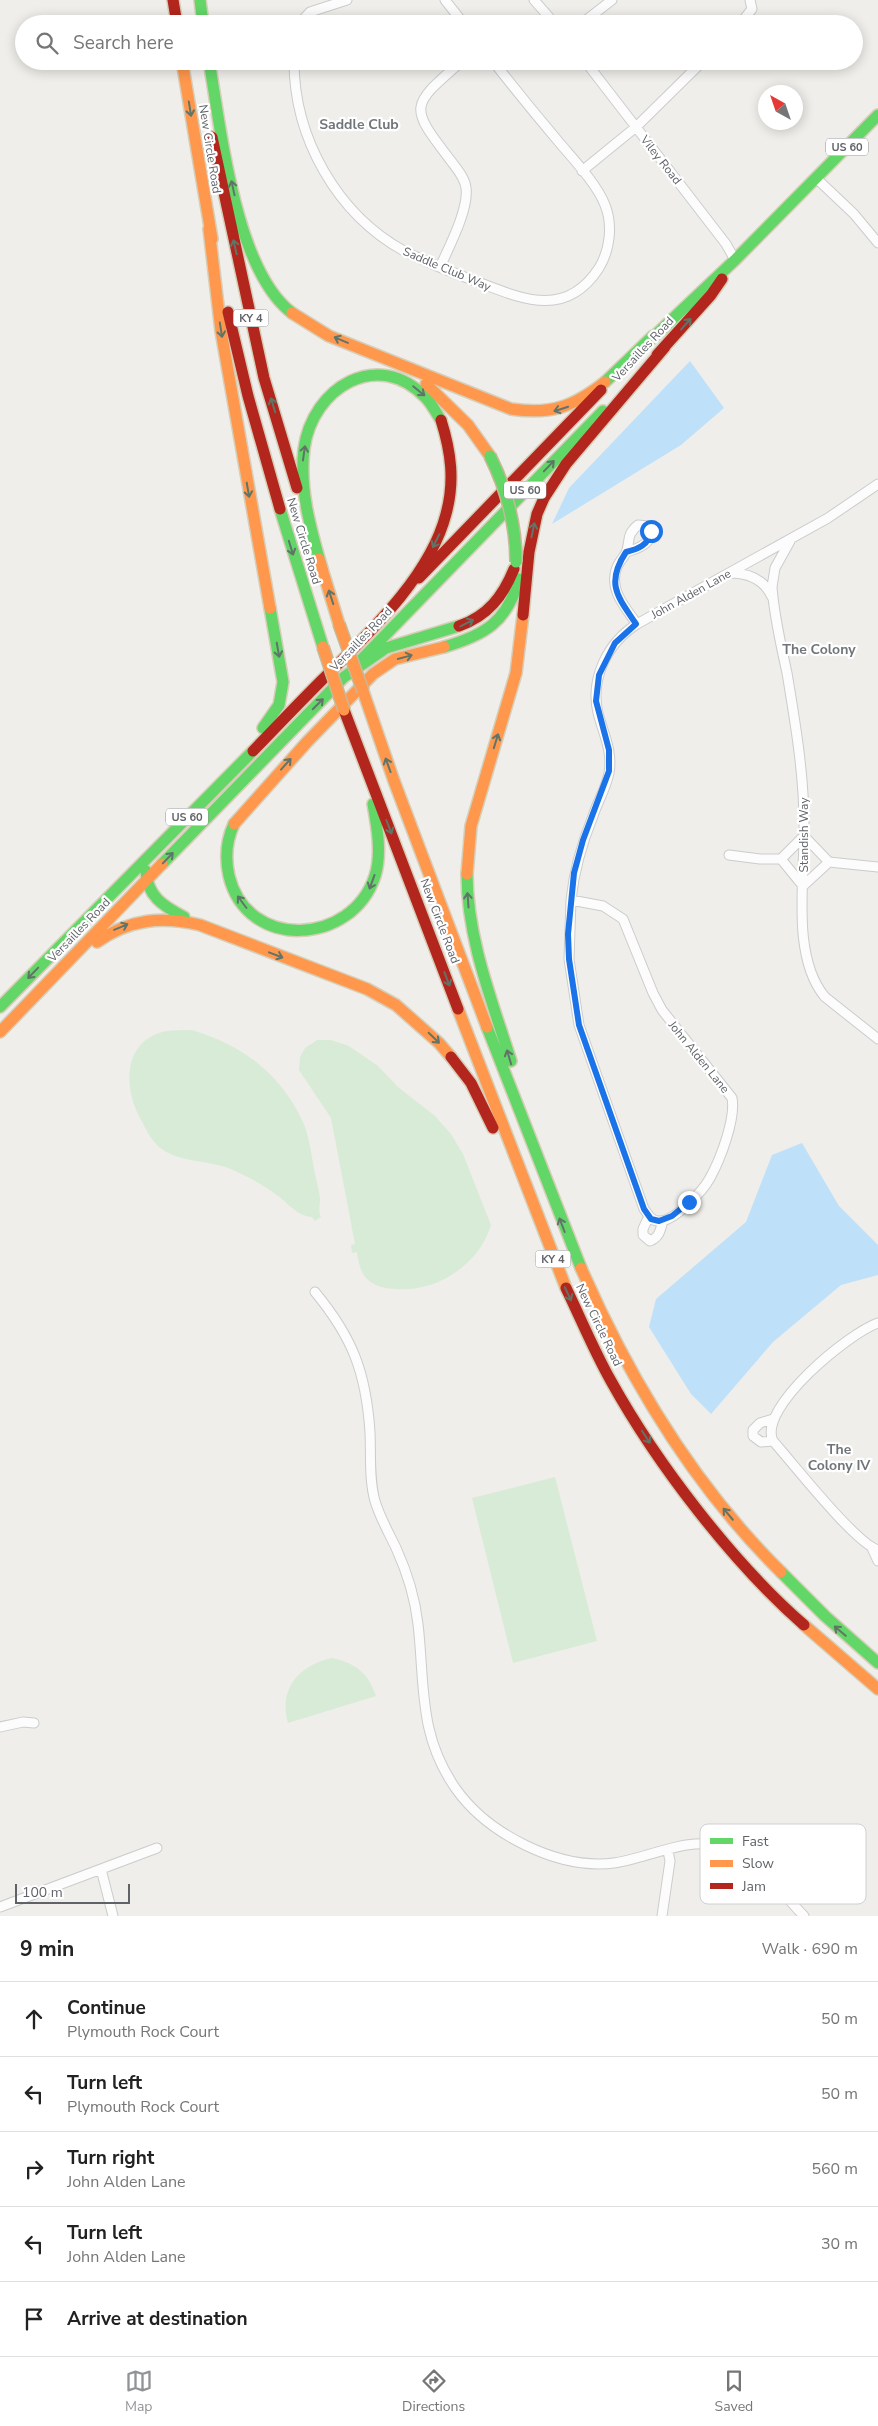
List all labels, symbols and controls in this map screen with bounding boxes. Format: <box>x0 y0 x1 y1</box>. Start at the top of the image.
search box <box>15 15 863 70</box>
icon: search <box>33 29 61 57</box>
text: Search here <box>73 30 174 56</box>
north arrow <box>758 85 803 130</box>
one-way arrow <box>185 101 195 117</box>
street label: New Circle Road <box>195 103 225 195</box>
district label: Saddle Club <box>319 115 399 134</box>
street label: Viley Road <box>636 131 685 188</box>
road number: US 60 <box>826 138 868 156</box>
one-way arrow <box>228 180 238 196</box>
one-way arrow <box>230 239 239 255</box>
street label: Saddle Club Way <box>401 243 494 295</box>
road number: KY 4 <box>234 310 268 326</box>
street label: Versailles Road <box>608 313 677 386</box>
one-way arrow <box>680 317 692 330</box>
one-way arrow <box>216 321 226 337</box>
one-way arrow <box>334 334 349 344</box>
one-way arrow <box>412 385 425 396</box>
one-way arrow <box>267 397 277 413</box>
one-way arrow <box>553 405 569 415</box>
one-way arrow <box>299 445 309 461</box>
one-way arrow <box>543 460 555 472</box>
one-way arrow <box>244 482 254 498</box>
road number: US 60 <box>504 482 546 498</box>
street label: New Circle Road <box>283 496 325 586</box>
route start <box>640 520 663 543</box>
one-way arrow <box>529 522 538 538</box>
one-way arrow <box>431 533 441 548</box>
one-way arrow <box>287 539 296 555</box>
street label: John Alden Lane <box>647 565 734 623</box>
one-way arrow <box>325 589 335 605</box>
street label: Versailles Road <box>326 603 396 675</box>
one-way arrow <box>460 618 475 628</box>
district label: The Colony <box>782 640 856 659</box>
one-way arrow <box>273 641 283 657</box>
one-way arrow <box>397 651 413 661</box>
one-way arrow <box>312 698 324 710</box>
one-way arrow <box>492 733 502 749</box>
one-way arrow <box>280 758 292 771</box>
one-way arrow <box>383 758 392 774</box>
street label: Standish Way <box>796 797 812 873</box>
road number: US 60 <box>166 809 208 826</box>
one-way arrow <box>385 819 394 834</box>
one-way arrow <box>162 852 174 864</box>
one-way arrow <box>367 874 376 890</box>
street label: New Circle Road <box>416 876 464 966</box>
one-way arrow <box>464 892 473 908</box>
street label: Versailles Road <box>44 894 114 966</box>
one-way arrow <box>236 896 247 909</box>
one-way arrow <box>113 922 128 931</box>
one-way arrow <box>268 951 283 960</box>
one-way arrow <box>27 967 39 980</box>
one-way arrow <box>443 971 452 986</box>
street label: John Alden Lane <box>664 1017 733 1097</box>
one-way arrow <box>427 1032 440 1044</box>
one-way arrow <box>504 1049 514 1065</box>
route end <box>678 1191 701 1214</box>
one-way arrow <box>557 1217 566 1232</box>
road number: KY 4 <box>536 1250 570 1268</box>
street label: New Circle Road <box>572 1281 626 1369</box>
one-way arrow <box>564 1286 574 1301</box>
one-way arrow <box>641 1429 651 1443</box>
district label: The Colony IV <box>808 1440 871 1475</box>
one-way arrow <box>723 1508 734 1521</box>
one-way arrow <box>834 1626 847 1637</box>
legend <box>700 1824 866 1904</box>
text: Fast <box>742 1832 768 1851</box>
text: Slow <box>742 1854 774 1873</box>
text: Jam <box>741 1877 766 1896</box>
scale bar <box>15 1881 130 1904</box>
text: 100 m <box>22 1883 63 1902</box>
text: 9 min <box>20 1935 74 1963</box>
text: Walk · 690 m <box>762 1938 858 1960</box>
text: Continue <box>67 1995 146 2021</box>
icon: ahead <box>20 2005 48 2033</box>
text: 50 m <box>821 2008 858 2030</box>
text: Plymouth Rock Court <box>67 2021 219 2043</box>
text: Turn left <box>67 2070 142 2096</box>
icon: left <box>20 2080 48 2108</box>
text: 50 m <box>821 2083 858 2105</box>
text: Plymouth Rock Court <box>67 2096 219 2118</box>
text: Turn right <box>67 2145 154 2171</box>
icon: right <box>20 2155 48 2183</box>
text: 560 m <box>811 2158 858 2180</box>
text: John Alden Lane <box>67 2171 186 2193</box>
text: Turn left <box>67 2220 142 2246</box>
icon: left <box>20 2230 48 2258</box>
text: 30 m <box>821 2233 858 2255</box>
text: John Alden Lane <box>67 2246 186 2268</box>
icon: arrive <box>20 2305 48 2333</box>
text: Arrive at destination <box>67 2306 248 2332</box>
tab: Map <box>125 2367 153 2416</box>
tab: Directions <box>402 2367 465 2416</box>
tab: Saved <box>715 2367 753 2416</box>

